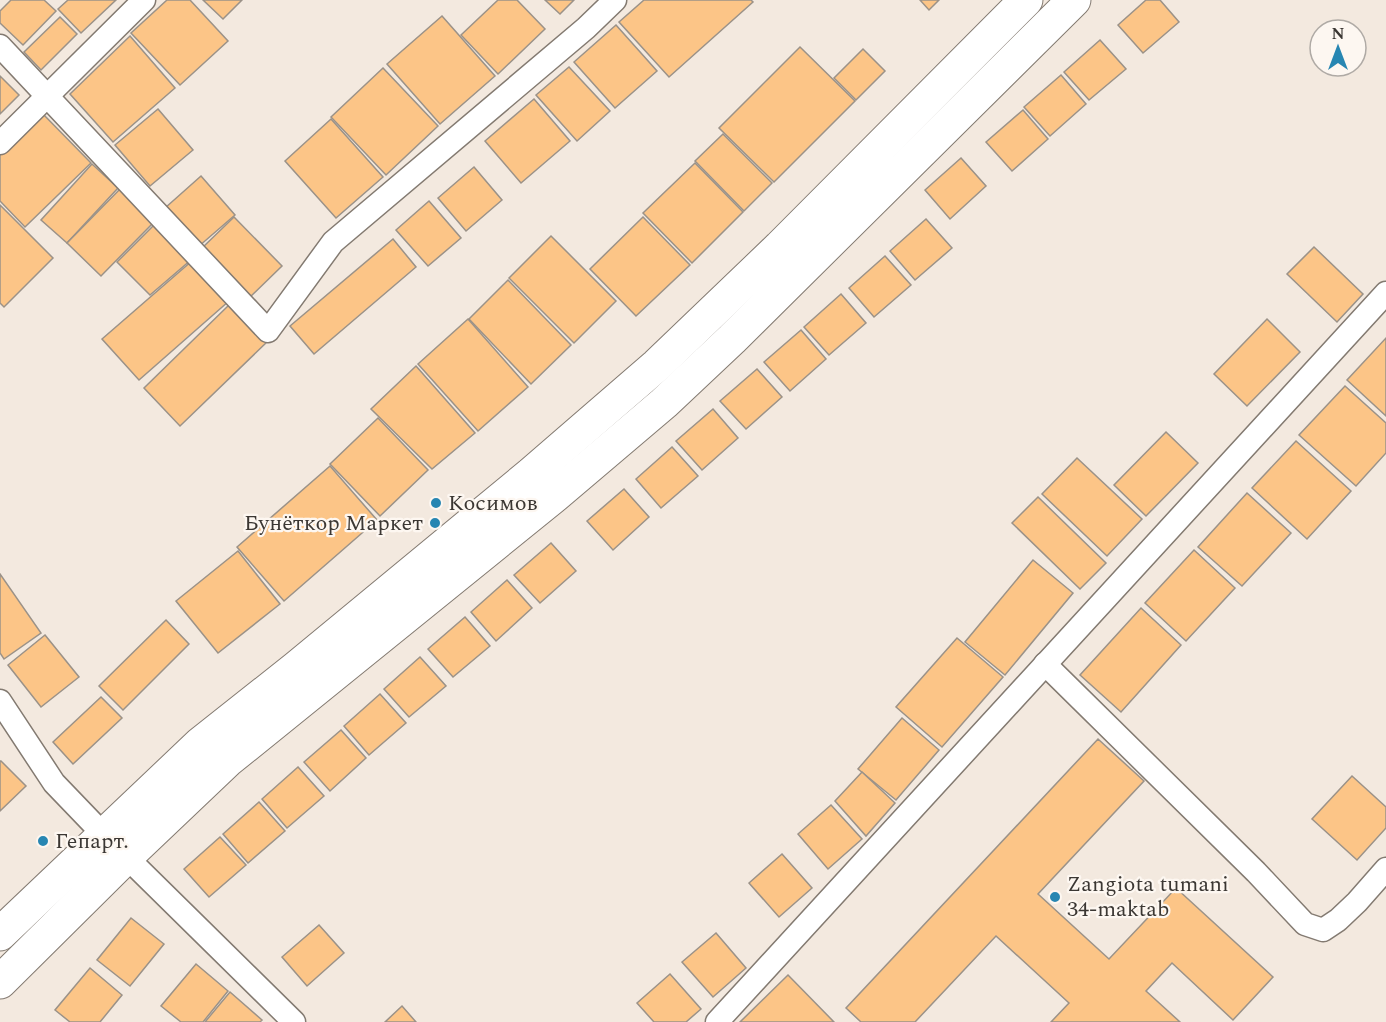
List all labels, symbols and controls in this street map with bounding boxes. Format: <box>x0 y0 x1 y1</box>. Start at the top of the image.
north arrow <box>1308 18 1368 78</box>
text: N <box>1331 22 1345 46</box>
place label: Косимов <box>448 487 538 520</box>
marker: Косимов <box>429 496 443 510</box>
place label: Бунёткор Маркет <box>244 507 423 540</box>
marker: Бунёткор Маркет <box>428 516 442 530</box>
place label: Гепарт. <box>55 825 129 858</box>
marker: Гепарт. <box>36 834 50 848</box>
place label: Zangiota tumani 34-maktab <box>1067 868 1229 926</box>
marker: Zangiota tumani 34-maktab <box>1048 890 1062 904</box>

